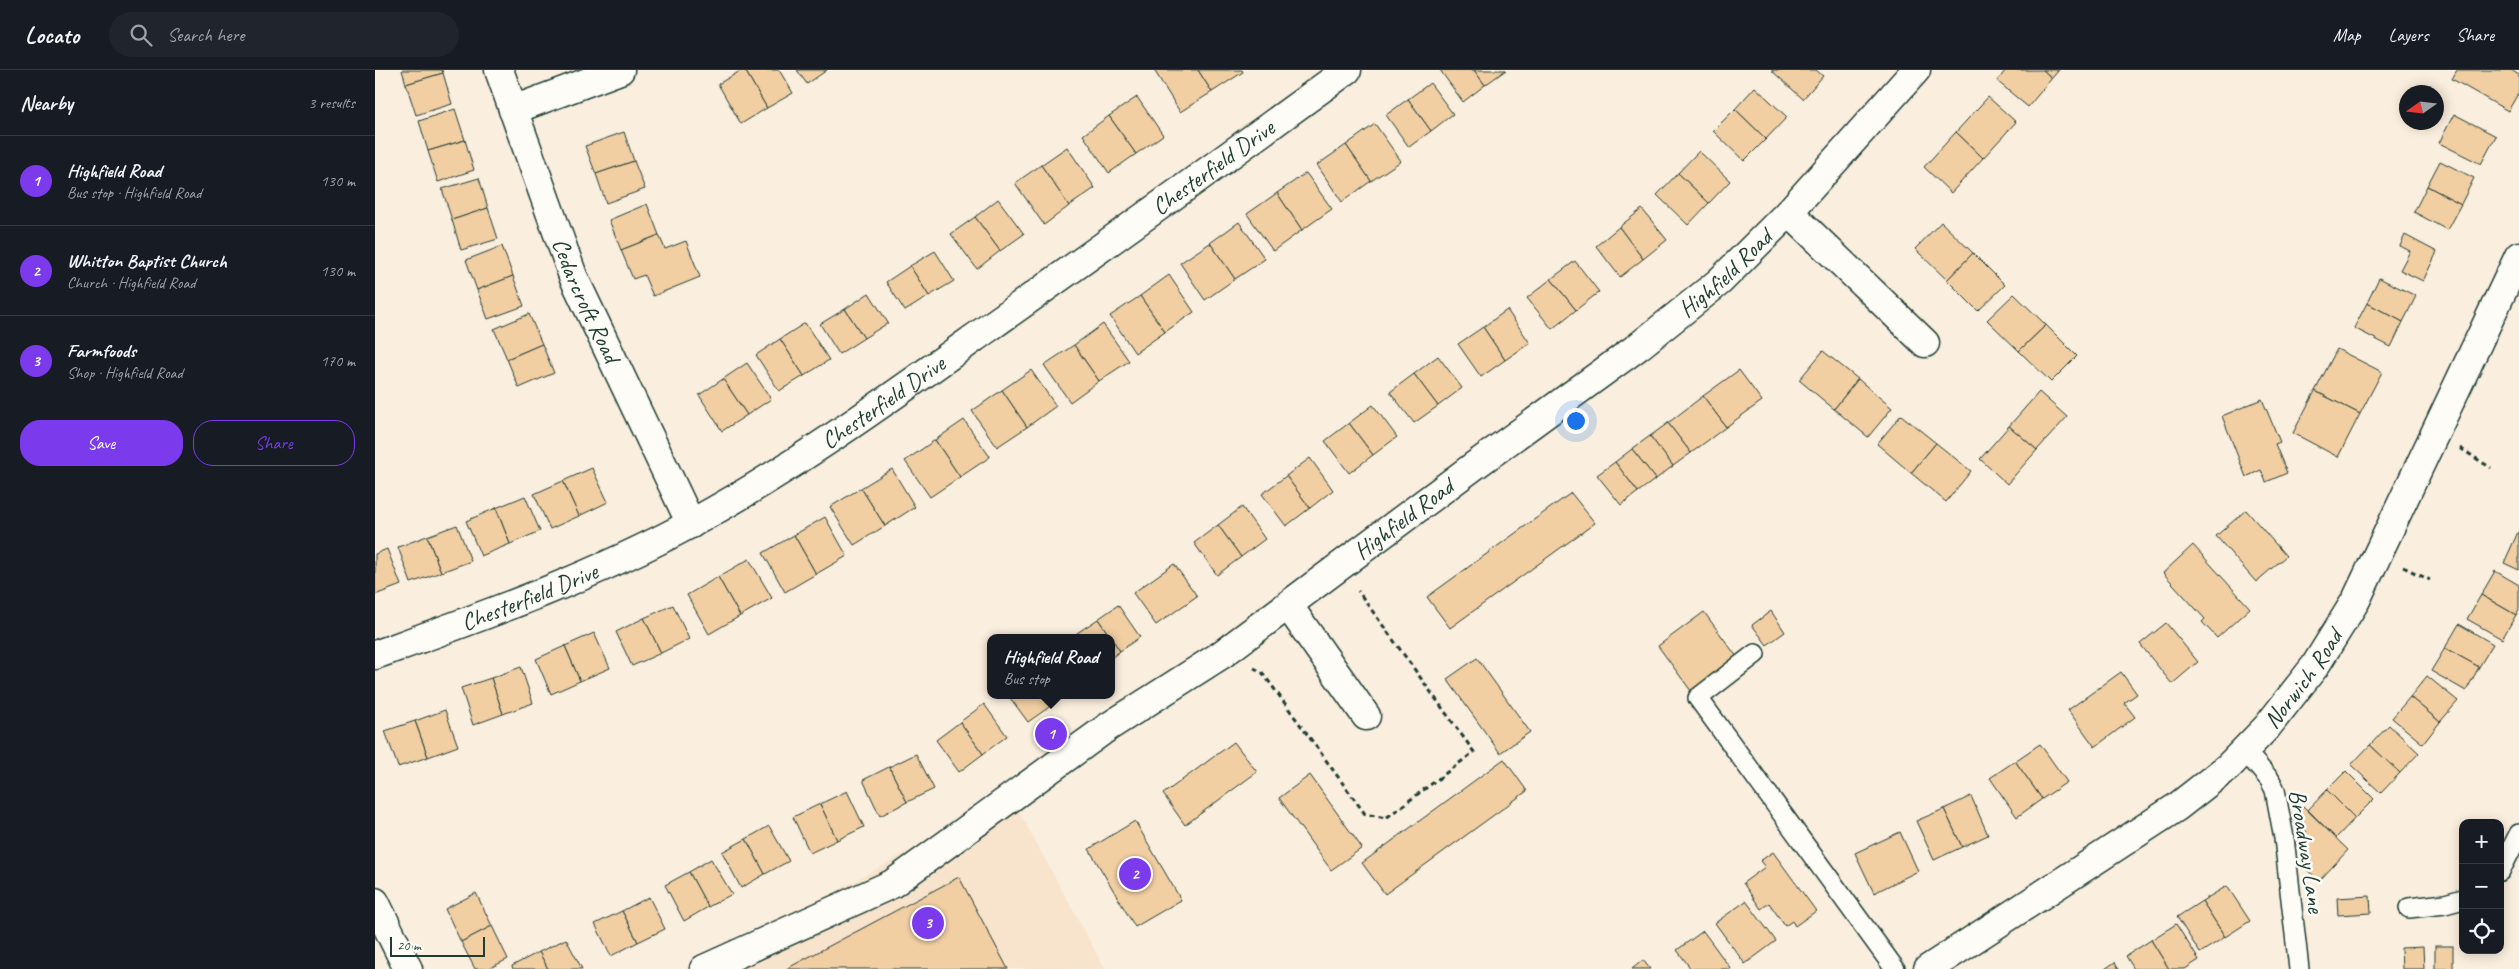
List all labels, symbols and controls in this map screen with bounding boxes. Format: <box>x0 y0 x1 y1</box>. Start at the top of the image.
search box <box>109 12 459 57</box>
text: Locato <box>25 20 79 50</box>
icon: search <box>127 21 155 49</box>
text: Search here <box>167 23 245 47</box>
text: Map <box>2333 24 2361 46</box>
text: Layers <box>2389 24 2428 46</box>
text: Share <box>2456 24 2494 46</box>
north arrow <box>2399 85 2444 130</box>
text: Nearby <box>20 90 73 116</box>
text: 3 results <box>308 93 355 113</box>
street label: Chesterfield Drive <box>1146 112 1282 222</box>
text: Highfield Road <box>67 159 161 183</box>
text: 1 <box>32 171 40 191</box>
text: 130 m <box>321 171 355 191</box>
text: Bus stop · Highfield Road <box>67 183 202 203</box>
street label: Highfield Road <box>1672 220 1781 324</box>
street label: Cedarcroft Road <box>546 234 628 370</box>
text: Whitton Baptist Church <box>67 249 227 273</box>
text: 2 <box>32 261 40 281</box>
text: 130 m <box>321 261 355 281</box>
text: Church · Highfield Road <box>67 273 196 293</box>
text: Farmfoods <box>67 339 136 363</box>
street label: Chesterfield Drive <box>815 347 953 456</box>
text: 3 <box>32 351 40 371</box>
text: 170 m <box>321 351 355 371</box>
text: Shop · Highfield Road <box>67 363 183 383</box>
your location <box>1563 408 1589 434</box>
button: Save <box>20 420 183 466</box>
button: Share <box>193 420 355 466</box>
street label: Highfield Road <box>1348 470 1462 566</box>
street label: Chesterfield Drive <box>457 555 604 637</box>
street label: Norwich Road <box>2257 621 2351 734</box>
popup <box>987 634 1115 699</box>
text: Highfield Road <box>1004 645 1098 669</box>
text: Bus stop <box>1004 669 1050 689</box>
pin: 1 <box>1035 715 1067 753</box>
street label: Broadway Lane <box>2282 787 2332 917</box>
map controls <box>2459 819 2504 954</box>
button: + <box>2459 819 2504 864</box>
pin: 2 <box>1119 855 1151 893</box>
button: − <box>2459 864 2504 909</box>
pin: 3 <box>912 904 944 942</box>
button: locate <box>2459 909 2504 954</box>
scale bar <box>390 934 485 957</box>
text: 20 m <box>397 937 421 954</box>

